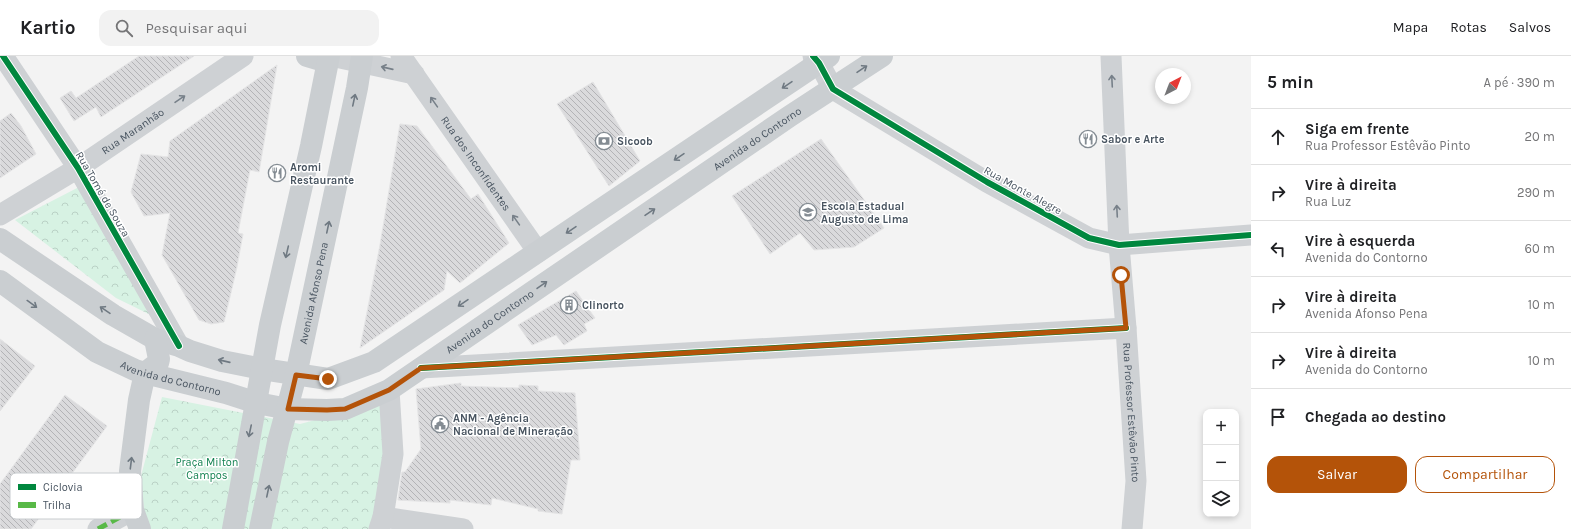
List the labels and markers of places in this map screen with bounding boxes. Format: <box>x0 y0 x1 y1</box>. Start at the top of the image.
restaurant icon: Sabor e Arte <box>1078 129 1098 149</box>
bank icon: Sicoob <box>594 131 614 151</box>
place label: Sabor e Arte <box>1101 133 1165 146</box>
place label: Sicoob <box>617 135 653 148</box>
place label: Aromi Restaurante <box>290 161 354 187</box>
restaurant icon: Aromi Restaurante <box>267 163 287 183</box>
place label: Escola Estadual Augusto de Lima <box>821 200 909 226</box>
school or university icon: Escola Estadual Augusto de Lima <box>798 202 818 222</box>
building icon: Clinorto <box>559 295 579 315</box>
place label: Clinorto <box>582 299 624 312</box>
place label: ANM - Agência Nacional de Mineração <box>453 412 573 438</box>
public building icon: ANM - Agência Nacional de Mineração <box>430 414 450 434</box>

